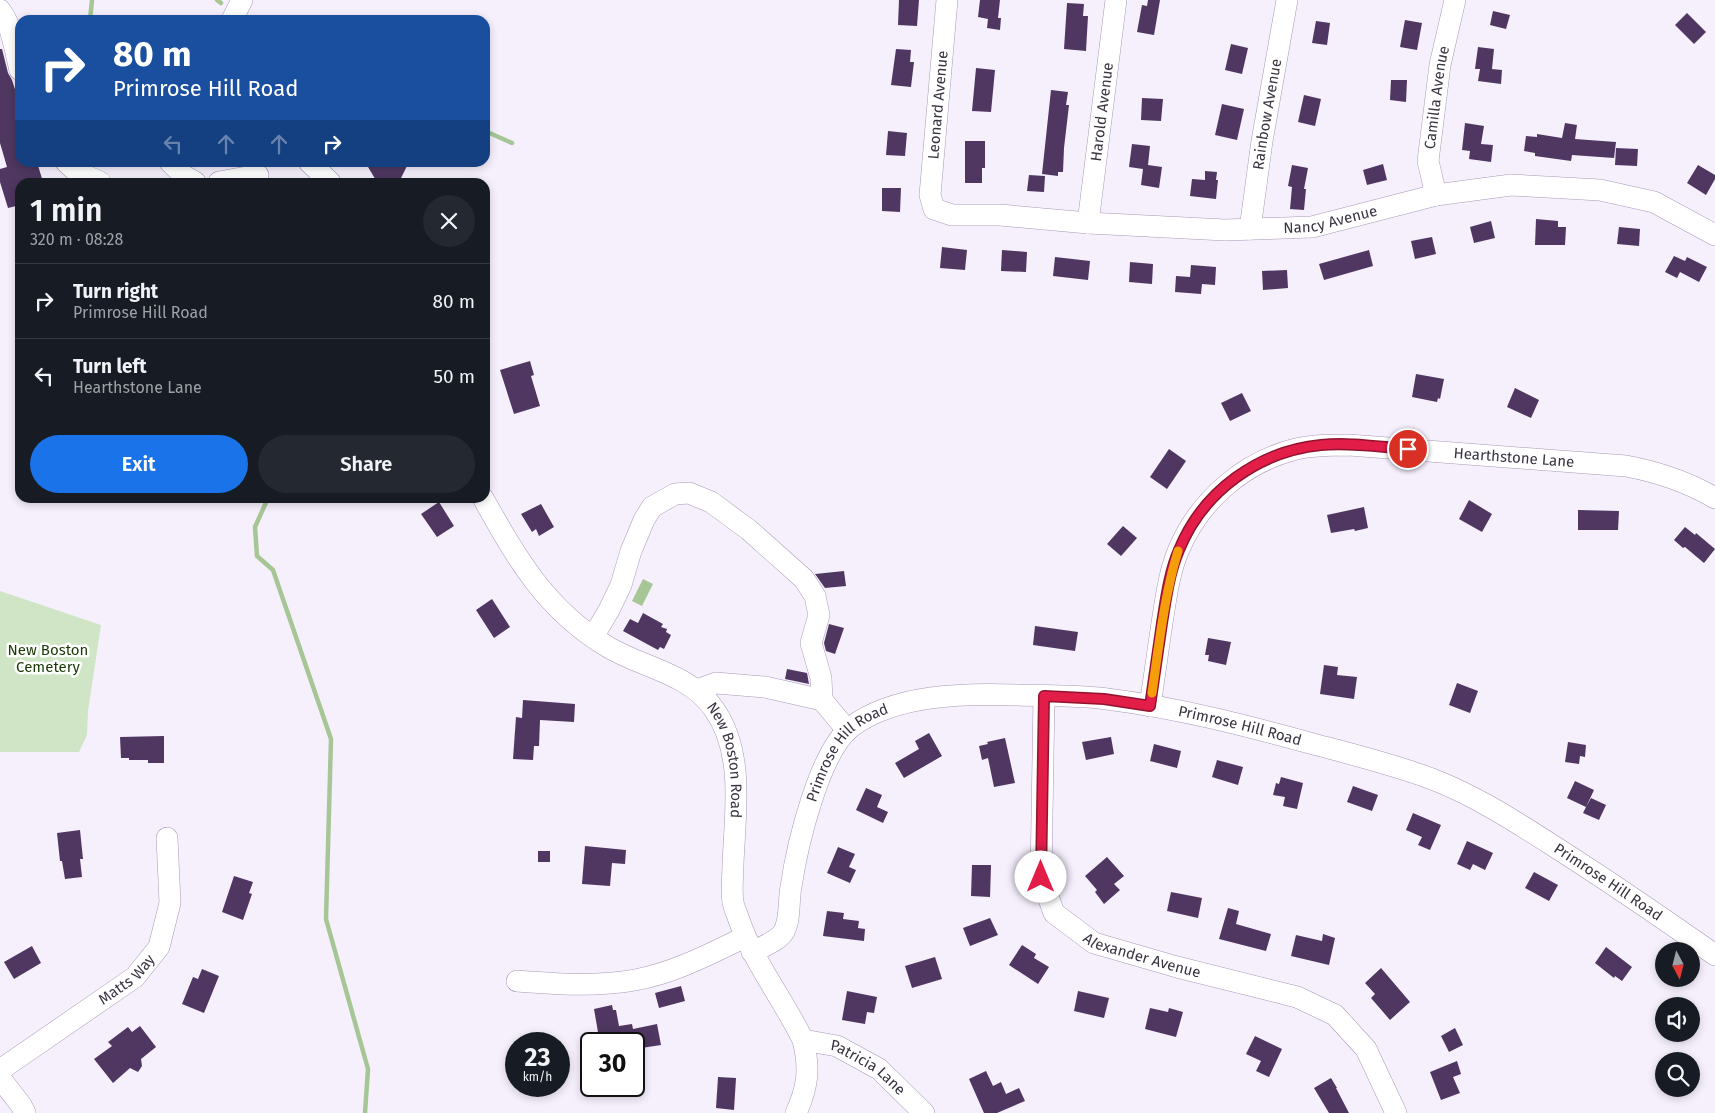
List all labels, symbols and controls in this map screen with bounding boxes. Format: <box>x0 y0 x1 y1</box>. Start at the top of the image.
text: 80 m <box>113 33 192 75</box>
icon: right <box>30 35 95 100</box>
street label: Camilla Avenue <box>1421 44 1453 150</box>
street label: Leonard Avenue <box>924 50 952 160</box>
street label: Rainbow Avenue <box>1249 57 1285 171</box>
street label: Harold Avenue <box>1087 61 1117 162</box>
text: Primrose Hill Road <box>113 75 298 102</box>
icon: left <box>159 130 187 158</box>
icon: ahead <box>212 130 240 158</box>
icon: ahead <box>265 130 293 158</box>
icon: right <box>318 130 346 158</box>
text: 1 min <box>30 193 102 229</box>
button: close <box>423 195 475 247</box>
street label: Nancy Avenue <box>1283 202 1379 237</box>
text: 320 m · 08:28 <box>30 230 123 249</box>
text: Turn right <box>73 280 158 303</box>
icon: right <box>30 287 58 315</box>
text: 80 m <box>433 290 475 313</box>
text: Primrose Hill Road <box>73 303 208 322</box>
text: Turn left <box>73 355 147 378</box>
icon: left <box>30 362 58 390</box>
text: 50 m <box>434 365 475 388</box>
text: Hearthstone Lane <box>73 378 202 397</box>
pin <box>1387 428 1429 470</box>
button: Exit <box>30 435 248 493</box>
button: Share <box>258 435 475 493</box>
icon: arrive <box>1394 435 1422 463</box>
street label: Hearthstone Lane <box>1453 444 1575 471</box>
park label: New Boston Cemetery <box>8 641 88 676</box>
street label: New Boston Road <box>703 699 745 818</box>
street label: Primrose Hill Road <box>803 700 890 804</box>
street label: Primrose Hill Road <box>1177 702 1304 749</box>
street label: Primrose Hill Road <box>1551 840 1666 925</box>
position arrow <box>1014 850 1066 902</box>
street label: Alexander Avenue <box>1080 929 1203 982</box>
north arrow <box>1655 942 1700 988</box>
map controls <box>1655 942 1700 1097</box>
street label: Matts Way <box>95 950 159 1008</box>
button: sound <box>1655 997 1700 1042</box>
speed limit sign: 30 <box>580 1032 645 1097</box>
street label: Patricia Lane <box>829 1036 909 1099</box>
text: 23 <box>525 1043 550 1073</box>
button: search <box>1655 1052 1700 1097</box>
text: km/h <box>523 1070 552 1084</box>

